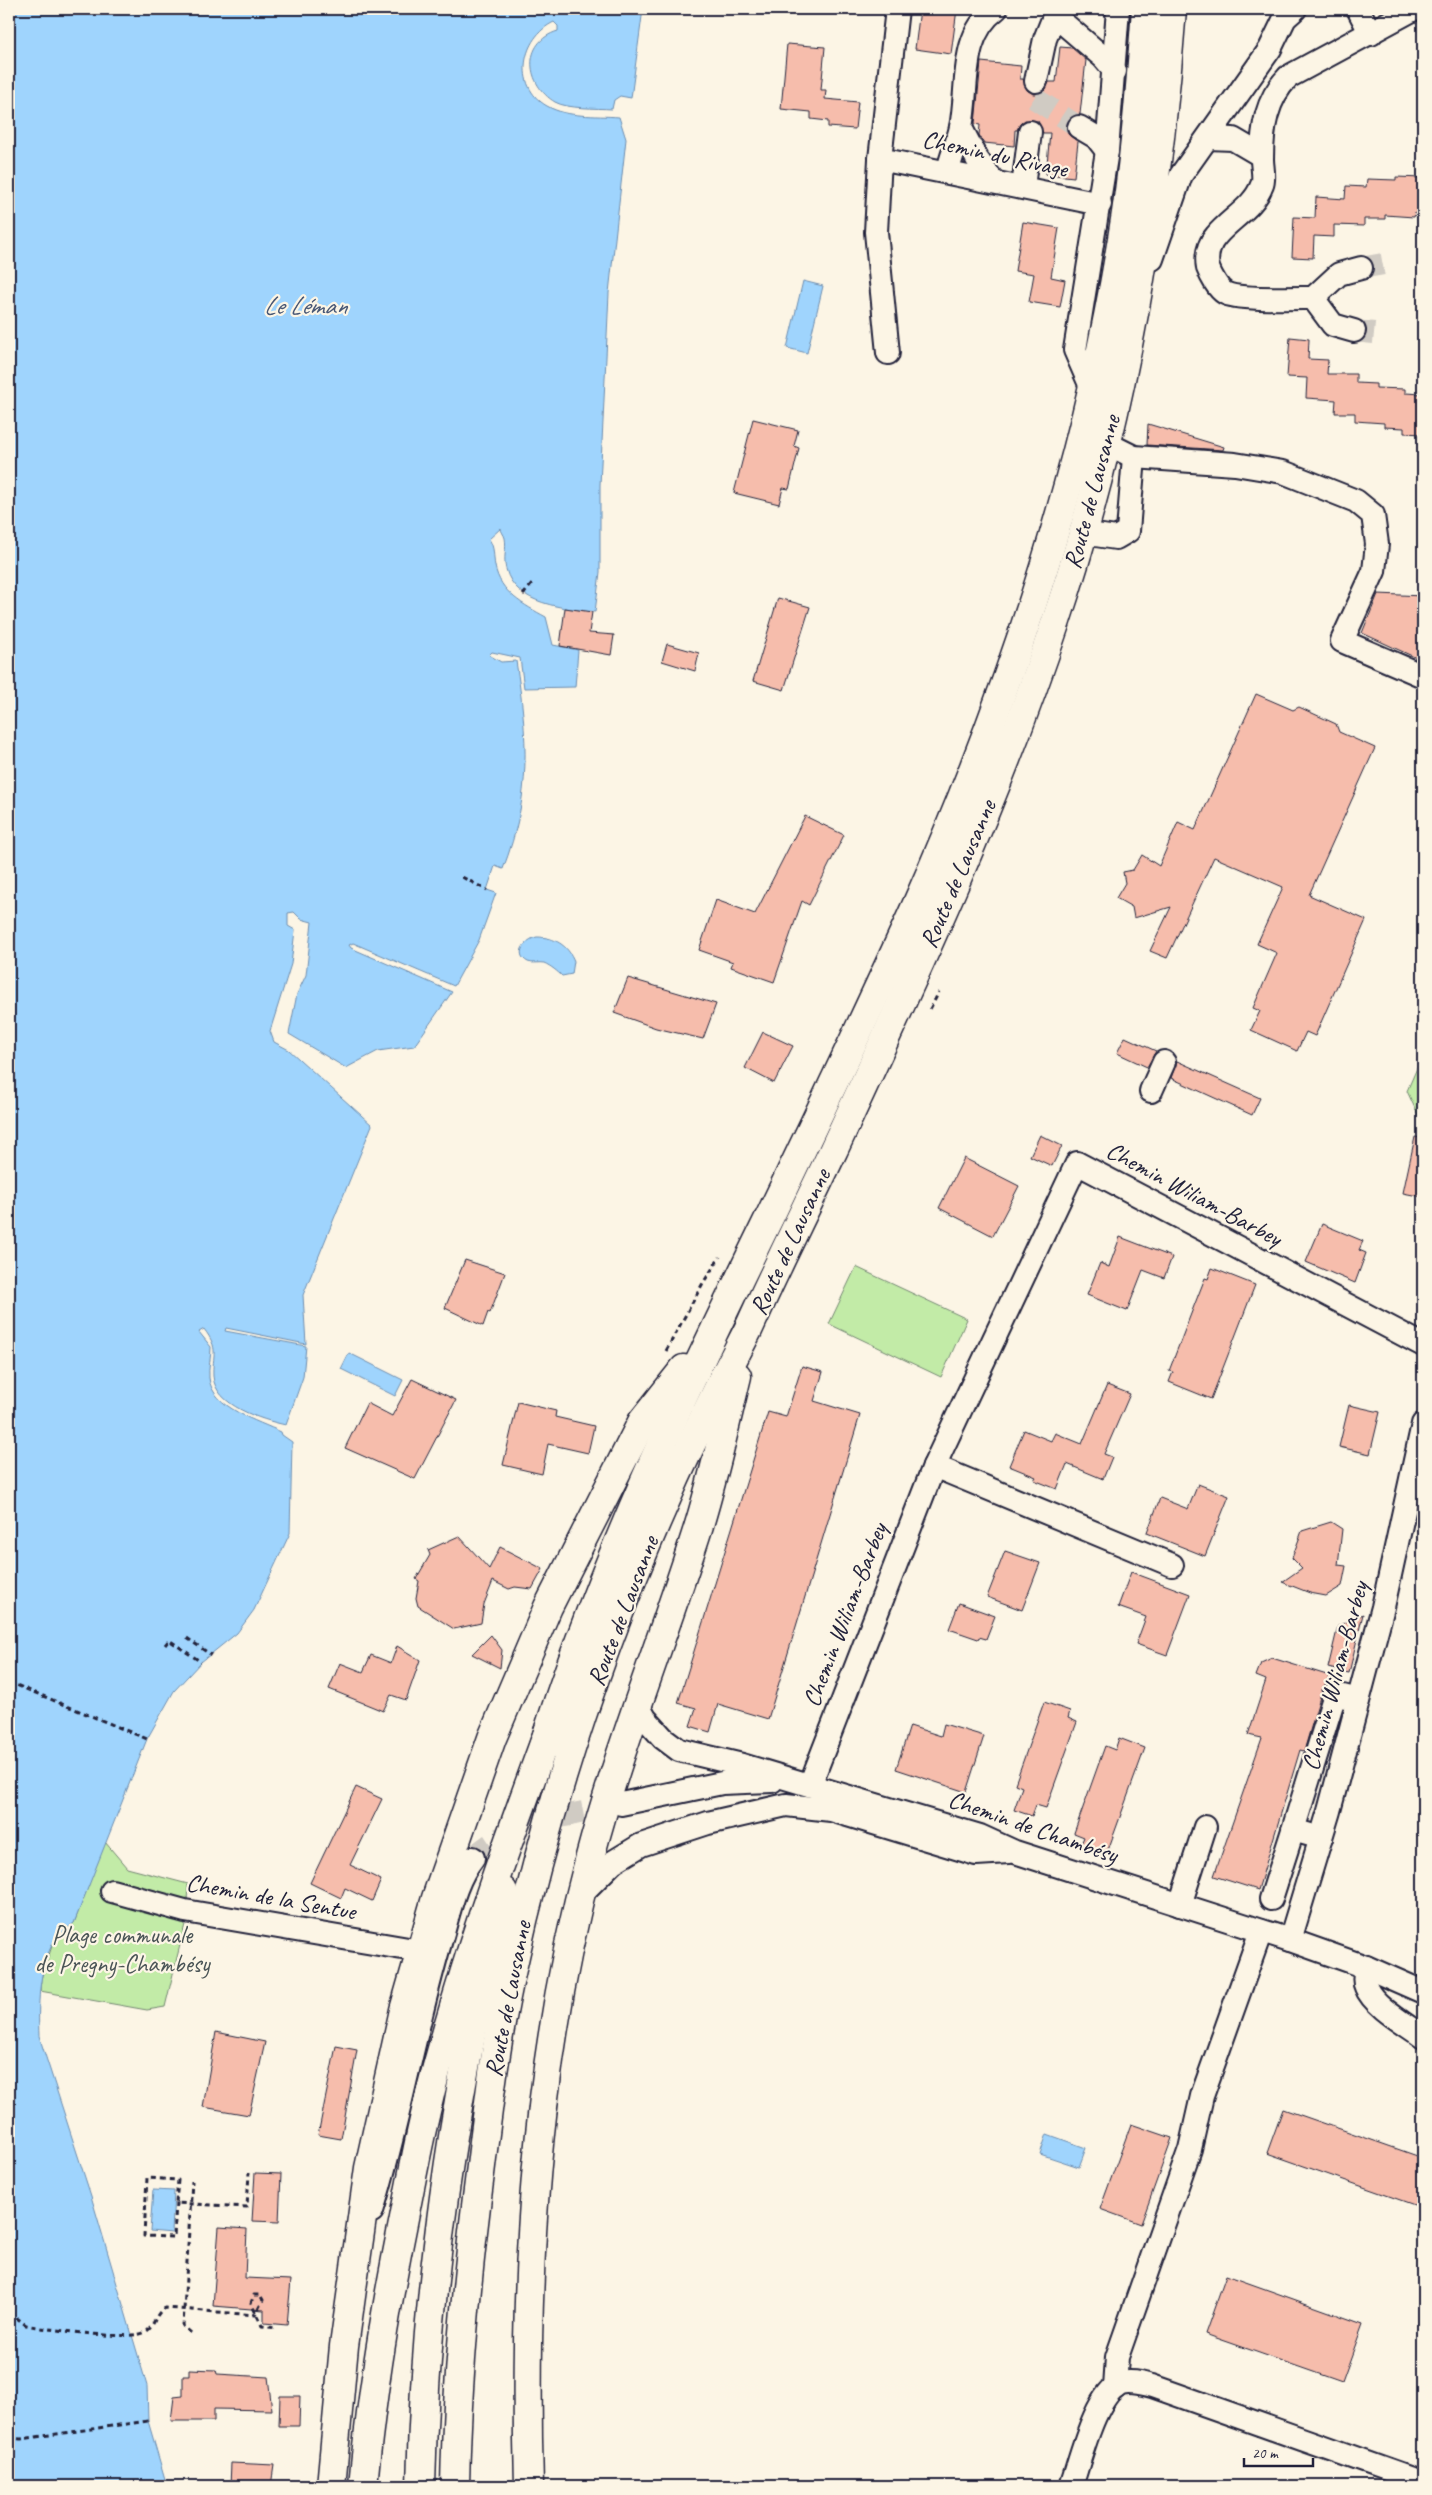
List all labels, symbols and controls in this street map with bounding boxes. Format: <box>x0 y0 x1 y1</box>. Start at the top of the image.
street label: Chemin du Rivage <box>920 123 1072 185</box>
water label: Le Léman <box>264 289 349 322</box>
street label: Route de Lausanne <box>1056 410 1128 572</box>
street label: Route de Lausanne <box>912 793 1004 953</box>
street label: Chemin Wiliam-Barbey <box>1101 1134 1289 1255</box>
street label: Route de Lausanne <box>742 1162 839 1320</box>
street label: Chemin Wiliam-Barbey <box>795 1516 896 1711</box>
street label: Route de Lausanne <box>580 1530 667 1690</box>
street label: Chemin Wiliam-Barbey <box>1294 1576 1376 1774</box>
street label: Chemin de Chambésy <box>944 1783 1123 1871</box>
street label: Chemin de la Sentue <box>184 1866 360 1928</box>
street label: Route de Lausanne <box>477 1917 539 2079</box>
park label: Plage communale de Pregny-Chambésy <box>34 1919 211 1980</box>
scale bar <box>1244 2435 1313 2467</box>
text: 20 m <box>1252 2444 1279 2463</box>

